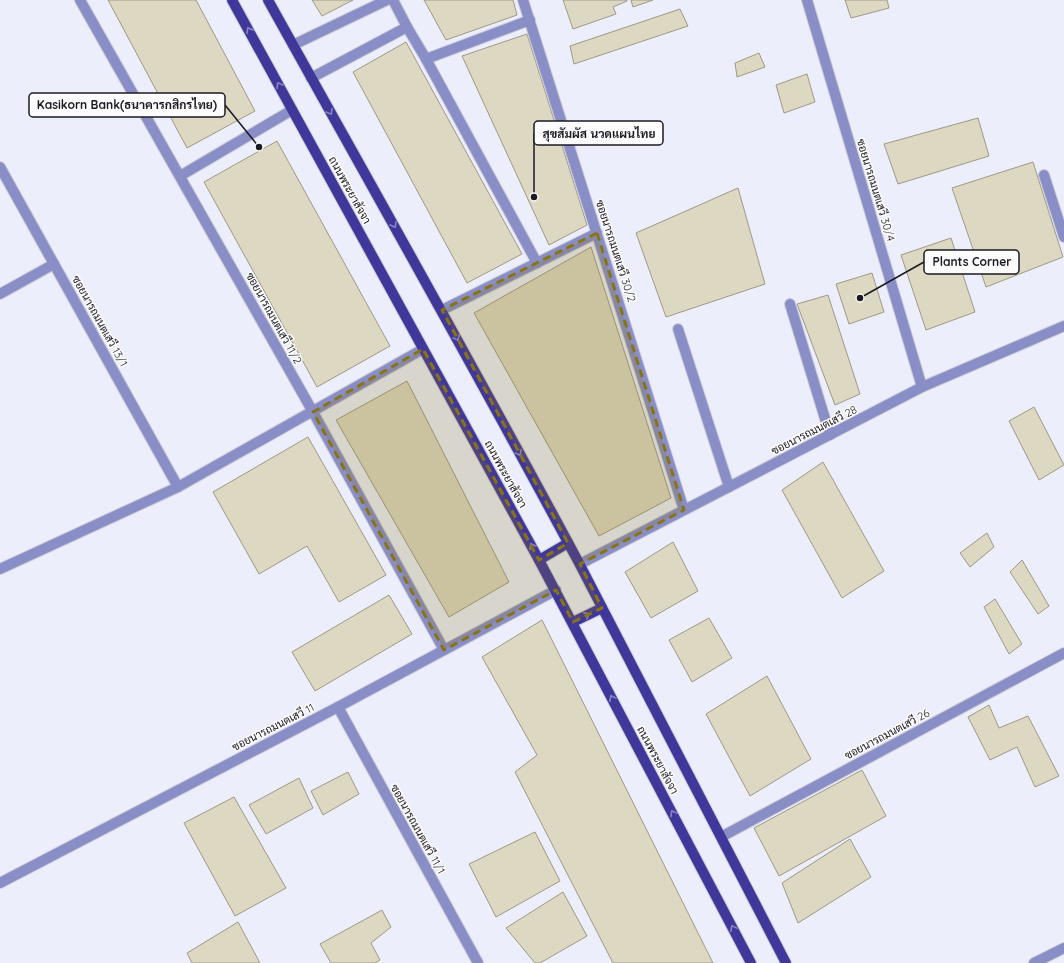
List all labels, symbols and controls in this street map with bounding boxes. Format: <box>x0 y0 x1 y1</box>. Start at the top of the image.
one-way arrow <box>246 27 253 34</box>
one-way arrow <box>276 82 284 89</box>
callout: Kasikorn Bank(ธนาคารกสิกรไทย) <box>29 93 225 117</box>
text: Kasikorn Bank(ธนาคารกสิกรไทย) <box>37 97 217 112</box>
one-way arrow <box>325 107 332 115</box>
callout: สุขสัมผัส นวดแผนไทย <box>534 121 663 145</box>
text: สุขสัมผัส นวดแผนไทย <box>542 126 656 142</box>
street label: ซอยนารถมนตเสวี 30/4 <box>854 137 899 243</box>
street label: ถนนพระยาสัจจา <box>326 154 374 226</box>
street label: ซอยนารถมนตเสวี 30/2 <box>593 198 640 304</box>
one-way arrow <box>389 221 396 228</box>
callout: Plants Corner <box>924 250 1019 274</box>
text: Plants Corner <box>932 254 1012 269</box>
street label: ซอยนารถมนตเสวี 11/2 <box>243 269 306 366</box>
street label: ซอยนารถมนตเสวี 13/1 <box>69 272 132 369</box>
one-way arrow <box>453 334 460 341</box>
street label: ซอยนารถมนตเสวี 28 <box>768 401 859 458</box>
street label: ถนนพระยาสัจจา <box>482 438 530 510</box>
one-way arrow <box>514 448 522 456</box>
one-way arrow <box>529 543 536 550</box>
one-way arrow <box>583 612 591 620</box>
one-way arrow <box>610 695 617 702</box>
street label: ซอยนารถมนตเสวี 11 <box>229 699 317 754</box>
street label: ซอยนารถมนตเสวี 26 <box>842 705 932 762</box>
street label: ถนนพระยาสัจจา <box>634 724 682 796</box>
street label: ซอยนารถมนตเสวี 11/1 <box>388 781 449 876</box>
one-way arrow <box>670 810 677 817</box>
one-way arrow <box>730 925 738 933</box>

